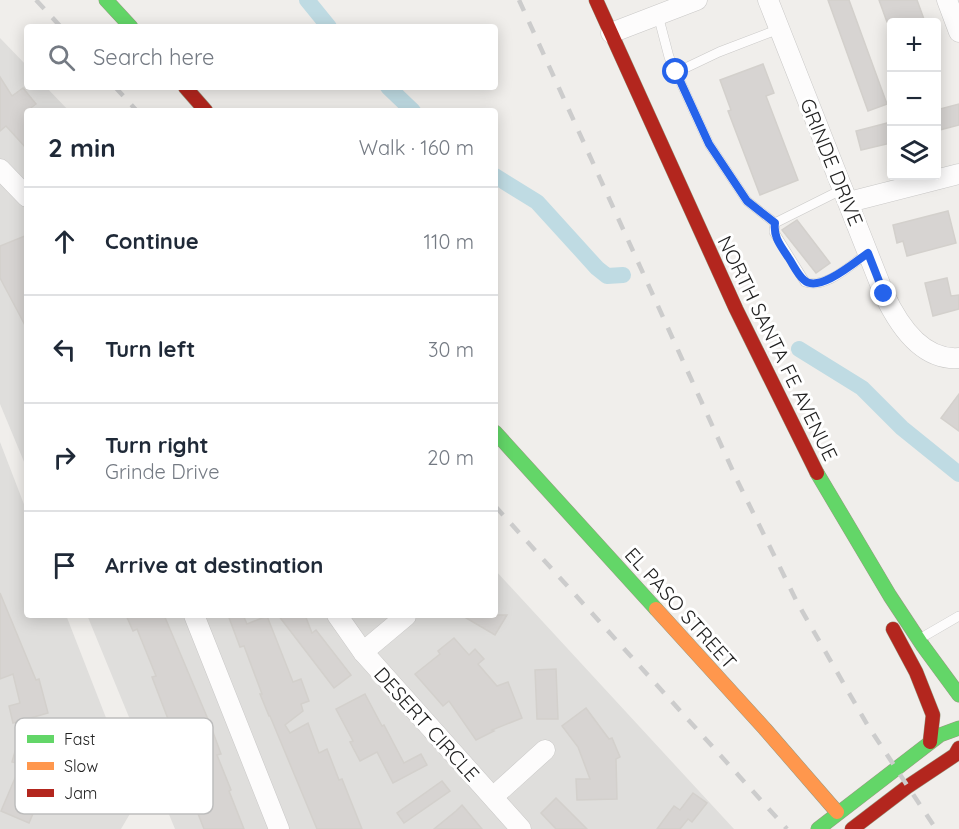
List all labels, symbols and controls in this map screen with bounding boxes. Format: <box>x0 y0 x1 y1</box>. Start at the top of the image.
map controls <box>887 18 941 180</box>
button: + <box>887 18 941 72</box>
search box <box>24 24 498 90</box>
icon: search <box>45 41 78 74</box>
text: Search here <box>93 43 214 71</box>
route start <box>662 58 688 84</box>
button: − <box>887 72 941 126</box>
street label: GRINDE DRIVE <box>795 95 869 229</box>
button: layers <box>887 126 941 180</box>
text: 2 min <box>48 131 116 164</box>
text: Walk · 160 m <box>359 135 474 160</box>
icon: ahead <box>48 225 81 258</box>
text: Continue <box>105 227 199 255</box>
text: 110 m <box>424 229 474 254</box>
street label: NORTH SANTA FE AVENUE <box>713 231 843 465</box>
route end <box>870 280 896 306</box>
icon: left <box>48 333 81 366</box>
text: Turn left <box>105 335 195 363</box>
text: 30 m <box>428 337 474 362</box>
text: Turn right <box>105 431 209 459</box>
icon: right <box>48 441 81 474</box>
text: 20 m <box>427 445 474 470</box>
text: Grinde Drive <box>105 459 219 484</box>
street label: EL PASO STREET <box>620 542 742 674</box>
icon: arrive <box>48 549 81 582</box>
text: Arrive at destination <box>105 551 323 579</box>
street label: DESERT CIRCLE <box>369 662 485 786</box>
legend <box>15 718 213 814</box>
text: Fast <box>64 729 95 749</box>
text: Slow <box>64 756 98 776</box>
text: Jam <box>64 783 97 803</box>

